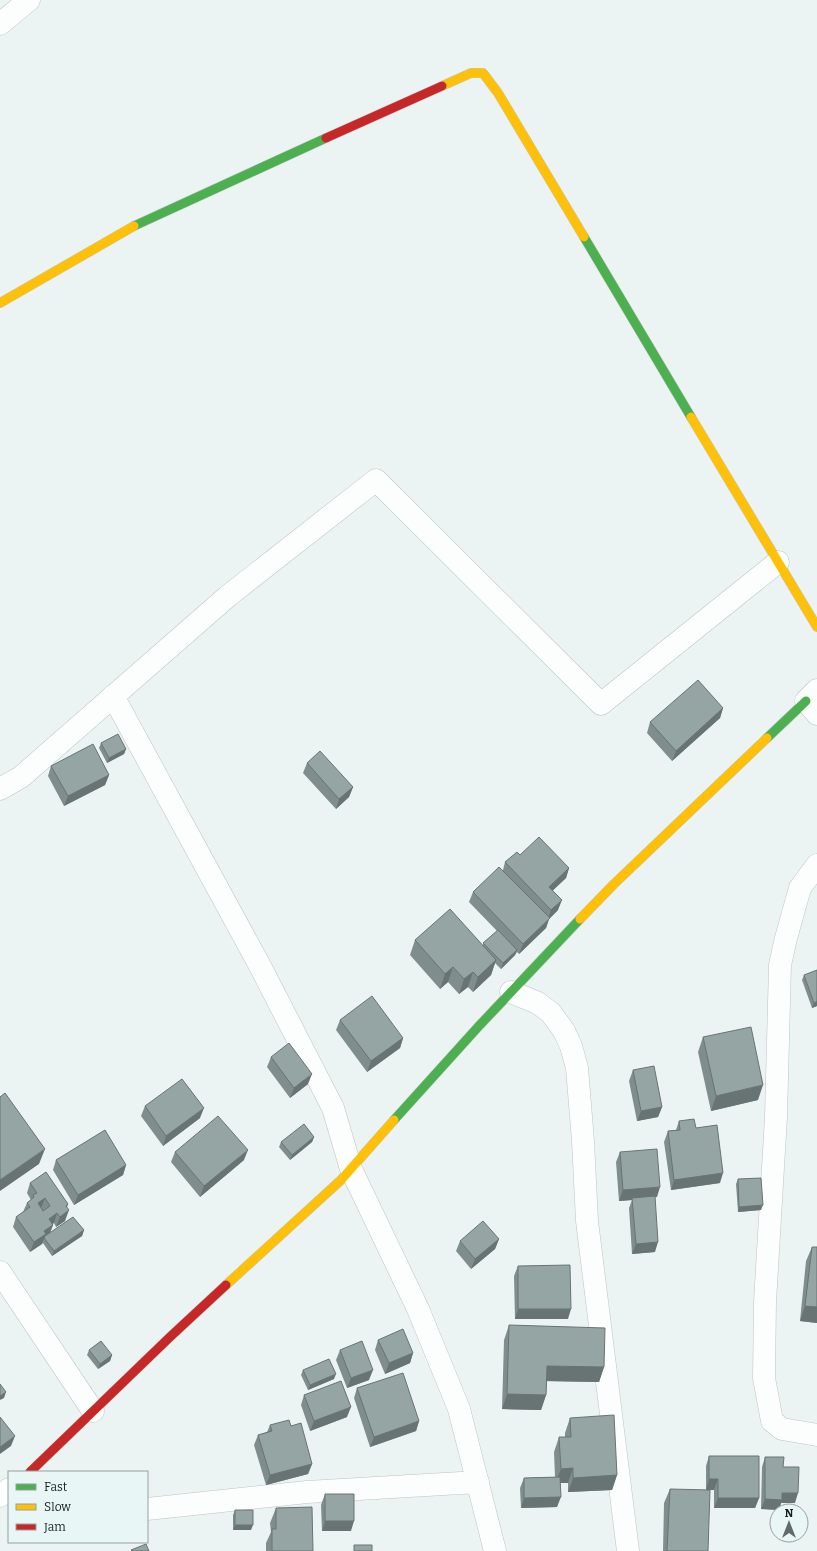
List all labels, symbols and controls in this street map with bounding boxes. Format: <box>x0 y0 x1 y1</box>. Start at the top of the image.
legend <box>8 1471 148 1543</box>
text: Fast <box>44 1480 68 1494</box>
text: Slow <box>44 1500 71 1514</box>
north arrow <box>769 1503 809 1543</box>
text: N <box>785 1507 794 1520</box>
text: Jam <box>43 1520 66 1534</box>

